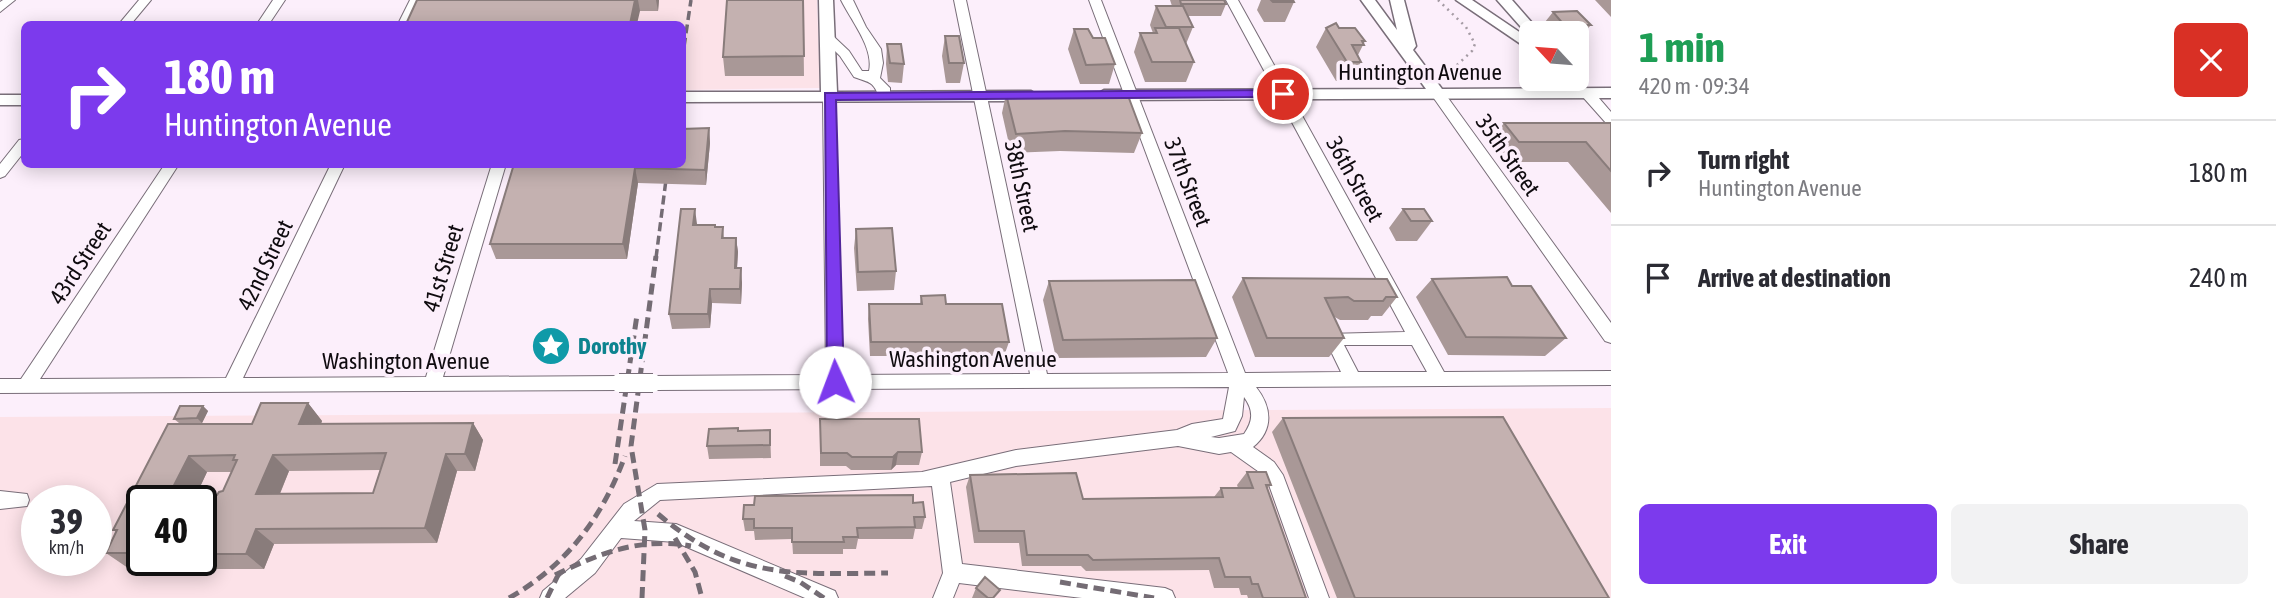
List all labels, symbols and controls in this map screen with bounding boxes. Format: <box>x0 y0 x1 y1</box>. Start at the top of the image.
north arrow <box>1519 21 1589 91</box>
map controls <box>1519 21 1589 91</box>
text: 1 min <box>1639 23 1725 71</box>
button: close <box>2174 23 2248 97</box>
text: 180 m <box>164 48 275 104</box>
icon: right <box>49 49 140 140</box>
street label: Huntington Avenue <box>1338 59 1502 85</box>
pin <box>1253 64 1313 124</box>
text: 420 m · 09:34 <box>1639 73 1750 99</box>
icon: arrive <box>1264 75 1302 113</box>
text: Huntington Avenue <box>164 106 392 143</box>
street label: 35th Street <box>1471 109 1545 201</box>
street label: 36th Street <box>1321 132 1389 226</box>
street label: 37th Street <box>1159 134 1217 230</box>
street label: 38th Street <box>1000 138 1044 234</box>
text: Turn right <box>1698 145 1789 175</box>
icon: right <box>1639 154 1677 192</box>
text: 180 m <box>2189 158 2248 188</box>
text: Huntington Avenue <box>1698 175 1862 201</box>
street label: 42nd Street <box>232 216 298 314</box>
street label: 43rd Street <box>44 217 116 309</box>
street label: 41st Street <box>417 221 469 315</box>
icon: arrive <box>1639 259 1677 297</box>
text: Arrive at destination <box>1698 263 1891 293</box>
text: 240 m <box>2189 263 2248 293</box>
place icon: Dorothy <box>530 325 572 367</box>
place label: Dorothy <box>578 333 647 359</box>
position arrow <box>798 345 872 419</box>
street label: Washington Avenue <box>889 346 1057 372</box>
street label: Washington Avenue <box>322 348 490 374</box>
speed limit sign: 40 <box>126 485 217 576</box>
text: 39 <box>50 501 83 541</box>
button: Exit <box>1639 504 1937 584</box>
button: Share <box>1951 504 2248 584</box>
text: km/h <box>49 537 84 558</box>

